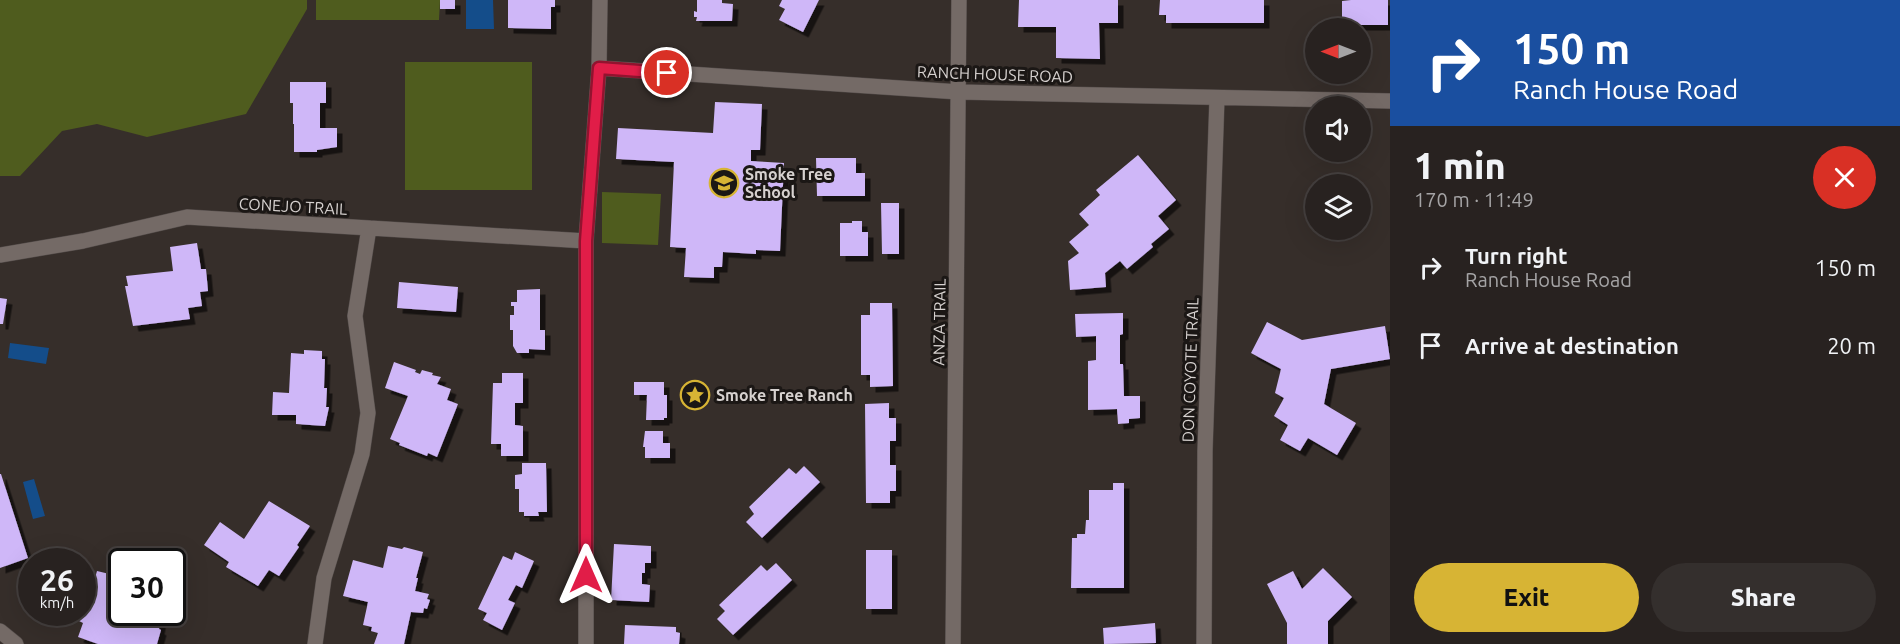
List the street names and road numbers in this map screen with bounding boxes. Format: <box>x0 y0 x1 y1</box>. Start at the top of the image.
street label: RANCH HOUSE ROAD <box>917 62 1073 86</box>
street label: CONEJO TRAIL <box>238 194 348 218</box>
street label: ANZA TRAIL <box>929 278 949 366</box>
street label: DON COYOTE TRAIL <box>1178 297 1202 443</box>

